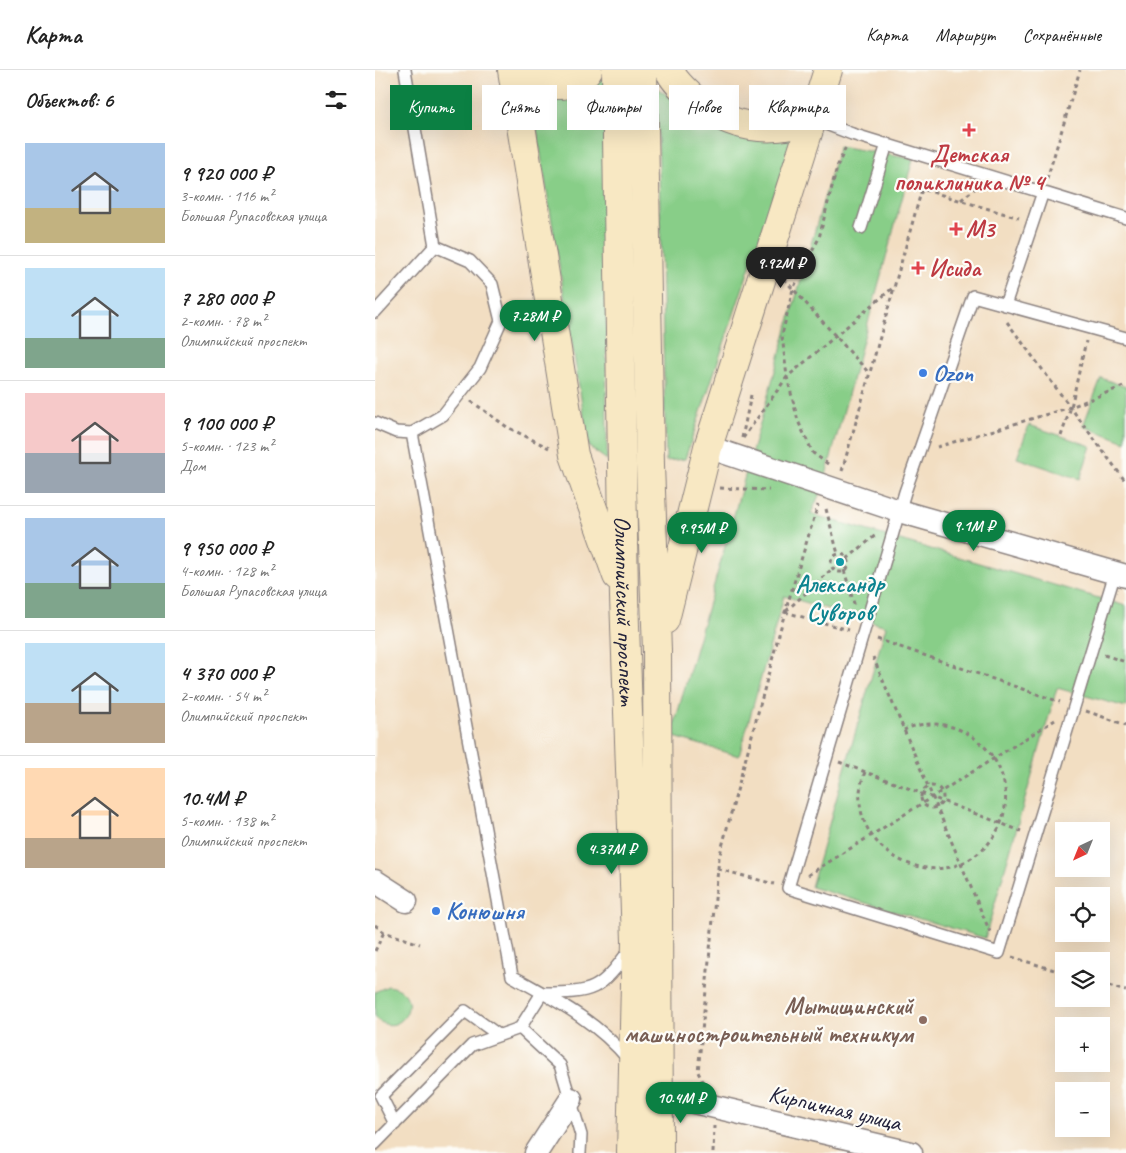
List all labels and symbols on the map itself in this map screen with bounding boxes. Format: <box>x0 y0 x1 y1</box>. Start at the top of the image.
marker: Детская поликлиника № 4 <box>962 123 976 137</box>
place label: Детская поликлиника № 4 <box>894 139 1047 197</box>
place label: М3 <box>966 214 996 244</box>
marker: М3 <box>950 223 962 235</box>
pin: 9.92M ₽ <box>735 246 827 289</box>
place label: Исида <box>929 253 982 283</box>
marker: Исида <box>911 261 925 275</box>
pin: 7.28M ₽ <box>489 300 581 342</box>
place label: Ozon <box>933 358 974 388</box>
marker: Ozon <box>917 367 929 379</box>
pin: 9.1M ₽ <box>933 510 1015 552</box>
pin: 9.95M ₽ <box>656 512 748 554</box>
street label: Олимпийский проспект <box>608 516 643 707</box>
marker: Александр Суворов <box>834 556 846 568</box>
place label: Александр Суворов <box>796 569 886 627</box>
north arrow <box>1055 822 1110 878</box>
pin: 4.37M ₽ <box>566 832 658 875</box>
place label: Конюшня <box>446 896 525 926</box>
marker: Конюшня <box>430 905 442 917</box>
place label: Мытищинский машиностроительный техникум <box>624 991 915 1049</box>
marker: Мытищинский машиностроительный техникум <box>917 1014 929 1026</box>
street label: Кирпичная улица <box>766 1078 906 1138</box>
pin: 10.4M ₽ <box>635 1082 727 1124</box>

